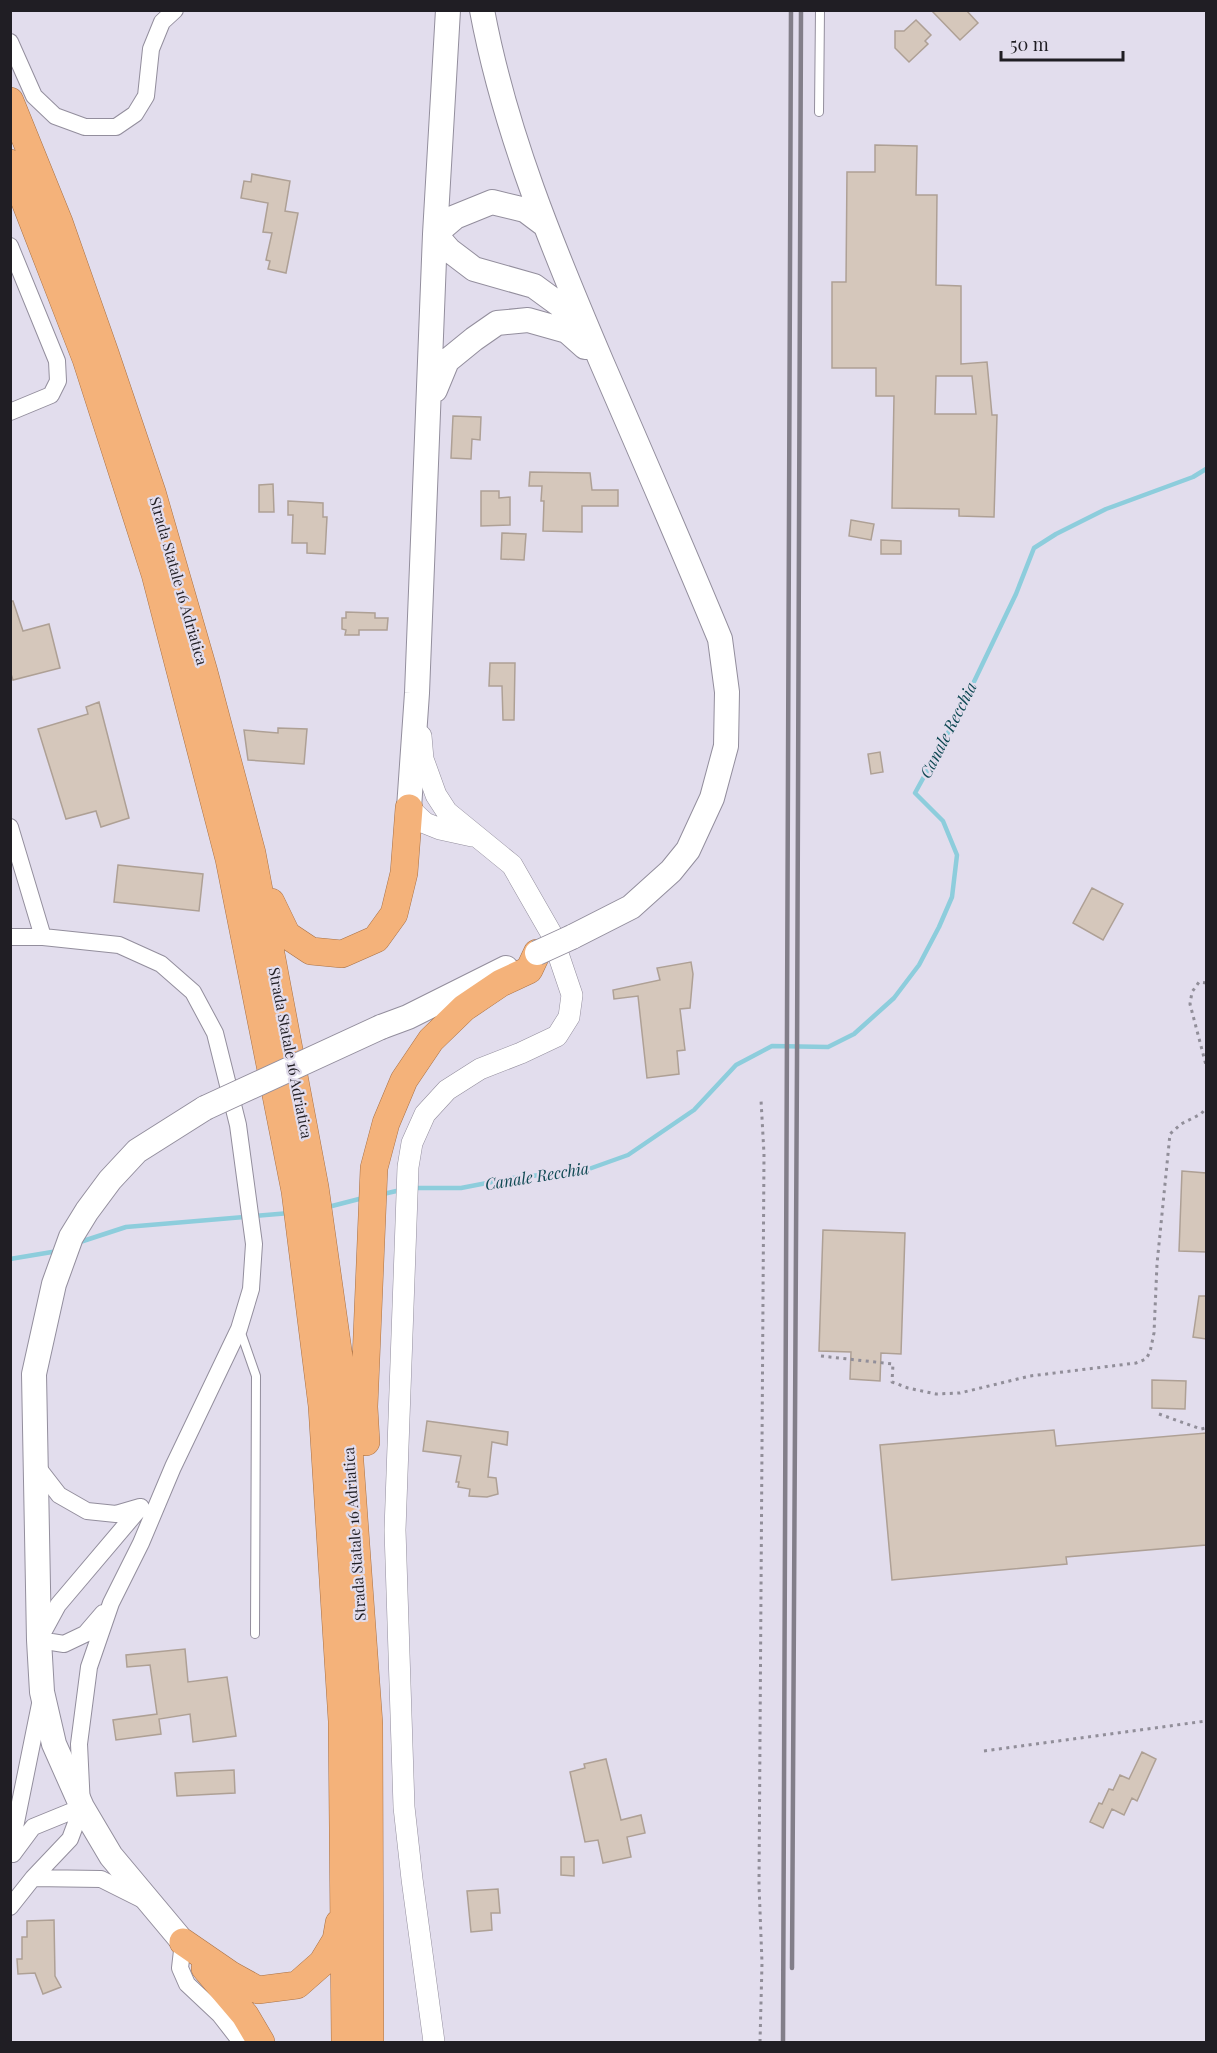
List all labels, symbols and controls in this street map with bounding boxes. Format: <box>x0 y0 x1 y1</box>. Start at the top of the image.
scale bar <box>1001 24 1122 62</box>
text: 50 m <box>1010 32 1049 56</box>
street label: Strada Statale 16 Adriatica <box>145 494 213 668</box>
water label: Canale Recchia <box>914 678 981 781</box>
street label: Strada Statale 16 Adriatica <box>265 965 318 1141</box>
water label: Canale Recchia <box>483 1157 591 1194</box>
street label: Strada Statale 16 Adriatica <box>338 1446 370 1622</box>

